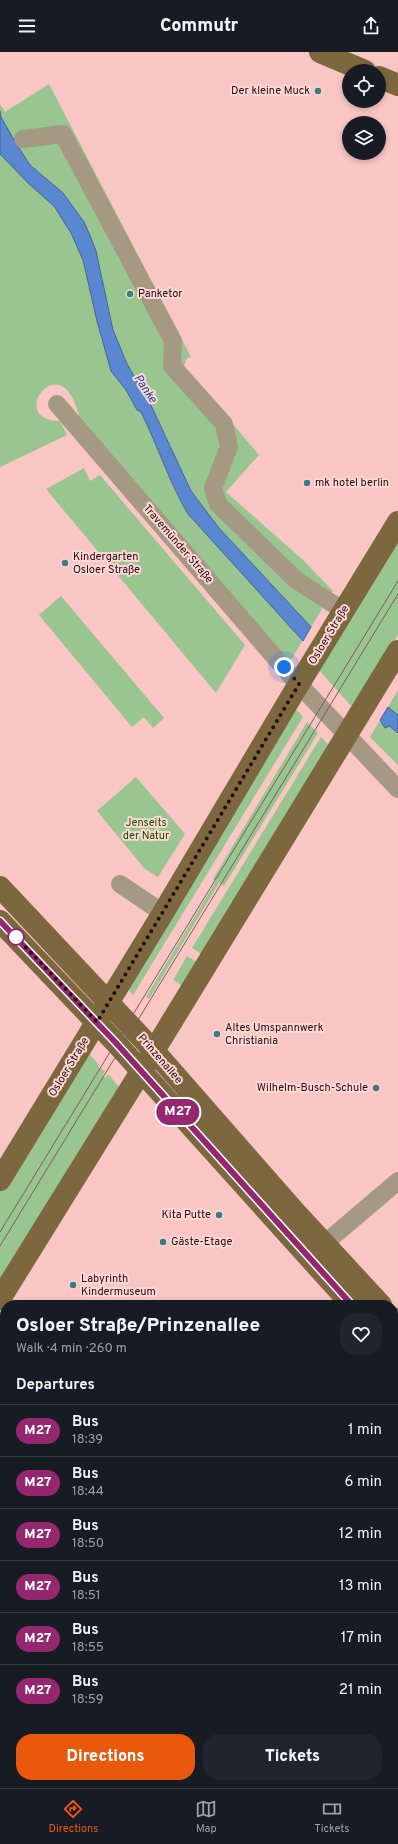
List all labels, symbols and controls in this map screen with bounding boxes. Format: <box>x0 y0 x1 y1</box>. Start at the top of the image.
icon: menu <box>16 15 38 37</box>
text: Commutr <box>160 15 238 38</box>
icon: share <box>360 15 382 37</box>
map controls <box>342 64 386 160</box>
button: locate <box>342 64 386 108</box>
place label: Der kleine Muck <box>231 84 310 98</box>
marker: Der kleine Muck <box>313 86 323 96</box>
button: layers <box>342 116 386 160</box>
place label: Panketor <box>138 287 183 301</box>
marker: Panketor <box>125 289 135 299</box>
water label: Panke <box>130 371 161 407</box>
place label: mk hotel berlin <box>315 476 389 490</box>
marker: mk hotel berlin <box>302 478 312 488</box>
street label: Travemünder Straße <box>140 502 216 586</box>
place label: Kindergarten Osloer Straße <box>73 550 140 577</box>
marker: Kindergarten Osloer Straße <box>60 558 70 568</box>
street label: Osloer Straße <box>306 603 352 667</box>
your location <box>274 657 294 677</box>
park label: Jenseits der Natur <box>123 816 170 843</box>
unlabelled marker <box>7 928 25 946</box>
place label: Altes Umspannwerk Christiania <box>225 1021 324 1048</box>
marker: Altes Umspannwerk Christiania <box>212 1029 222 1039</box>
street label: Prinzenallee <box>135 1031 185 1087</box>
street label: Osloer Straße <box>46 1035 92 1099</box>
place label: Wilhelm-Busch-Schule <box>257 1081 368 1095</box>
marker: Wilhelm-Busch-Schule <box>371 1083 381 1093</box>
line badge: M27 <box>155 1099 201 1125</box>
text: M27 <box>164 1103 192 1120</box>
place label: Kita Putte <box>162 1208 211 1222</box>
marker: Kita Putte <box>214 1210 224 1220</box>
place label: Gäste-Etage <box>171 1235 232 1249</box>
marker: Gäste-Etage <box>158 1237 168 1247</box>
place label: Labyrinth Kindermuseum <box>81 1272 156 1299</box>
marker: Labyrinth Kindermuseum <box>68 1280 78 1290</box>
button: heart <box>340 1313 382 1355</box>
text: Osloer Straße/Prinzenallee <box>16 1314 260 1338</box>
text: Walk · 4 min · 260 m <box>16 1341 127 1357</box>
text: Departures <box>16 1376 95 1395</box>
text: Bus <box>72 1413 99 1432</box>
text: 1 min <box>348 1421 382 1440</box>
text: M27 <box>24 1422 52 1439</box>
text: 18:39 <box>72 1432 103 1448</box>
text: Bus <box>72 1465 99 1484</box>
text: 6 min <box>345 1473 382 1492</box>
text: M27 <box>24 1474 52 1491</box>
text: 18:44 <box>72 1484 104 1500</box>
text: Bus <box>72 1517 99 1536</box>
text: 12 min <box>339 1525 382 1544</box>
text: M27 <box>24 1526 52 1543</box>
text: 18:50 <box>72 1536 104 1552</box>
text: Bus <box>72 1569 99 1588</box>
text: 13 min <box>339 1577 382 1596</box>
text: M27 <box>24 1578 52 1595</box>
text: 18:51 <box>72 1588 101 1604</box>
text: Bus <box>72 1621 99 1640</box>
text: 17 min <box>341 1629 382 1648</box>
text: M27 <box>24 1630 52 1647</box>
text: 18:55 <box>72 1640 104 1656</box>
text: Bus <box>72 1673 99 1692</box>
text: 21 min <box>339 1681 382 1700</box>
text: M27 <box>24 1682 52 1699</box>
text: 18:59 <box>72 1692 103 1708</box>
button: Directions <box>16 1734 195 1780</box>
button: Tickets <box>203 1734 382 1780</box>
tab: Directions <box>48 1798 98 1836</box>
tab: Map <box>195 1798 217 1836</box>
tab: Tickets <box>314 1798 350 1836</box>

